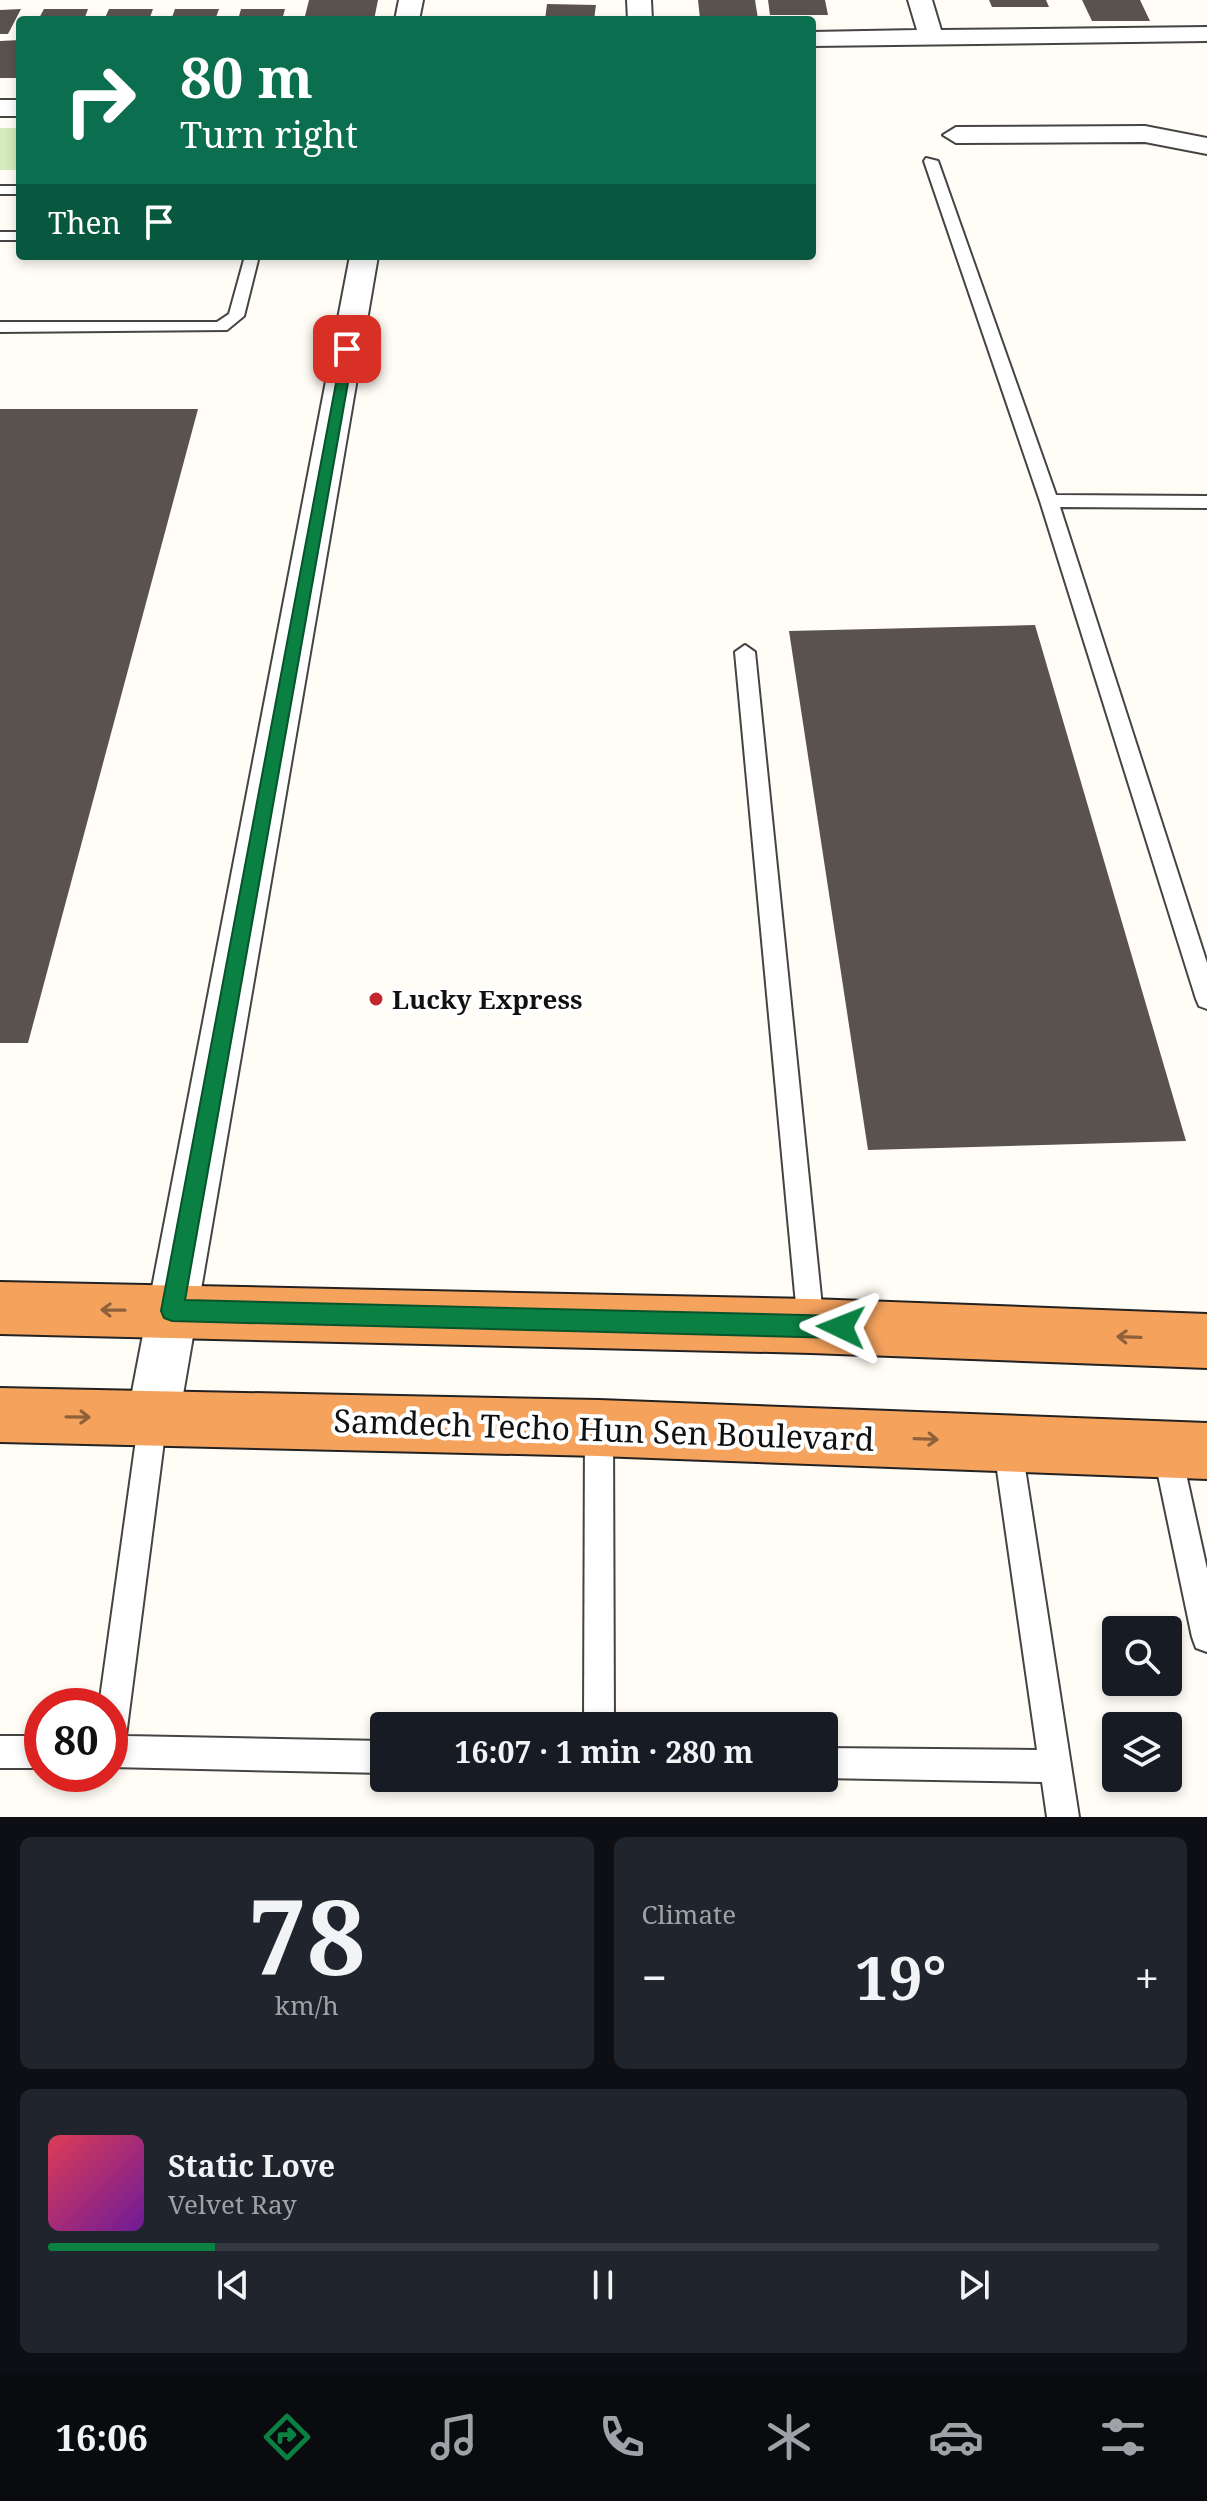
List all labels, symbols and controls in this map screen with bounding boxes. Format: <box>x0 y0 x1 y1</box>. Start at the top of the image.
text: 80 m <box>180 38 313 114</box>
icon: right <box>48 48 152 152</box>
text: Turn right <box>180 110 358 159</box>
icon: arrive <box>137 200 181 244</box>
text: Then <box>48 202 121 243</box>
pin <box>313 315 381 383</box>
icon: arrive <box>325 327 369 371</box>
place label: Lucky Express <box>392 981 582 1017</box>
marker: Lucky Express <box>367 990 385 1008</box>
position arrow <box>799 1285 883 1369</box>
one-way arrow <box>100 1302 127 1317</box>
one-way arrow <box>1116 1329 1143 1344</box>
street label: Samdech Techo Hun Sen Boulevard <box>333 1398 875 1460</box>
one-way arrow <box>64 1409 91 1424</box>
one-way arrow <box>912 1431 939 1446</box>
map controls <box>1102 1616 1182 1792</box>
button: search <box>1102 1616 1182 1696</box>
speed limit sign: 80 <box>24 1688 128 1792</box>
button: layers <box>1102 1712 1182 1792</box>
text: 16:07 · 1 min · 280 m <box>455 1731 753 1772</box>
text: 78 <box>248 1864 366 2005</box>
text: Climate <box>642 1896 736 1932</box>
text: 19° <box>855 1936 947 2018</box>
text: − <box>642 1947 667 2007</box>
text: + <box>1134 1947 1159 2007</box>
text: km/h <box>275 1987 339 2023</box>
text: Static Love <box>168 2145 335 2186</box>
text: Velvet Ray <box>168 2186 297 2222</box>
icon: previous <box>211 2263 255 2307</box>
icon: pause <box>581 2263 625 2307</box>
icon: next <box>952 2263 996 2307</box>
icon: directions <box>259 2409 315 2465</box>
icon: music <box>426 2409 482 2465</box>
icon: phone <box>594 2409 650 2465</box>
icon: climate <box>761 2409 817 2465</box>
icon: car <box>928 2409 984 2465</box>
icon: filters <box>1095 2409 1151 2465</box>
text: 16:06 <box>56 2413 148 2462</box>

